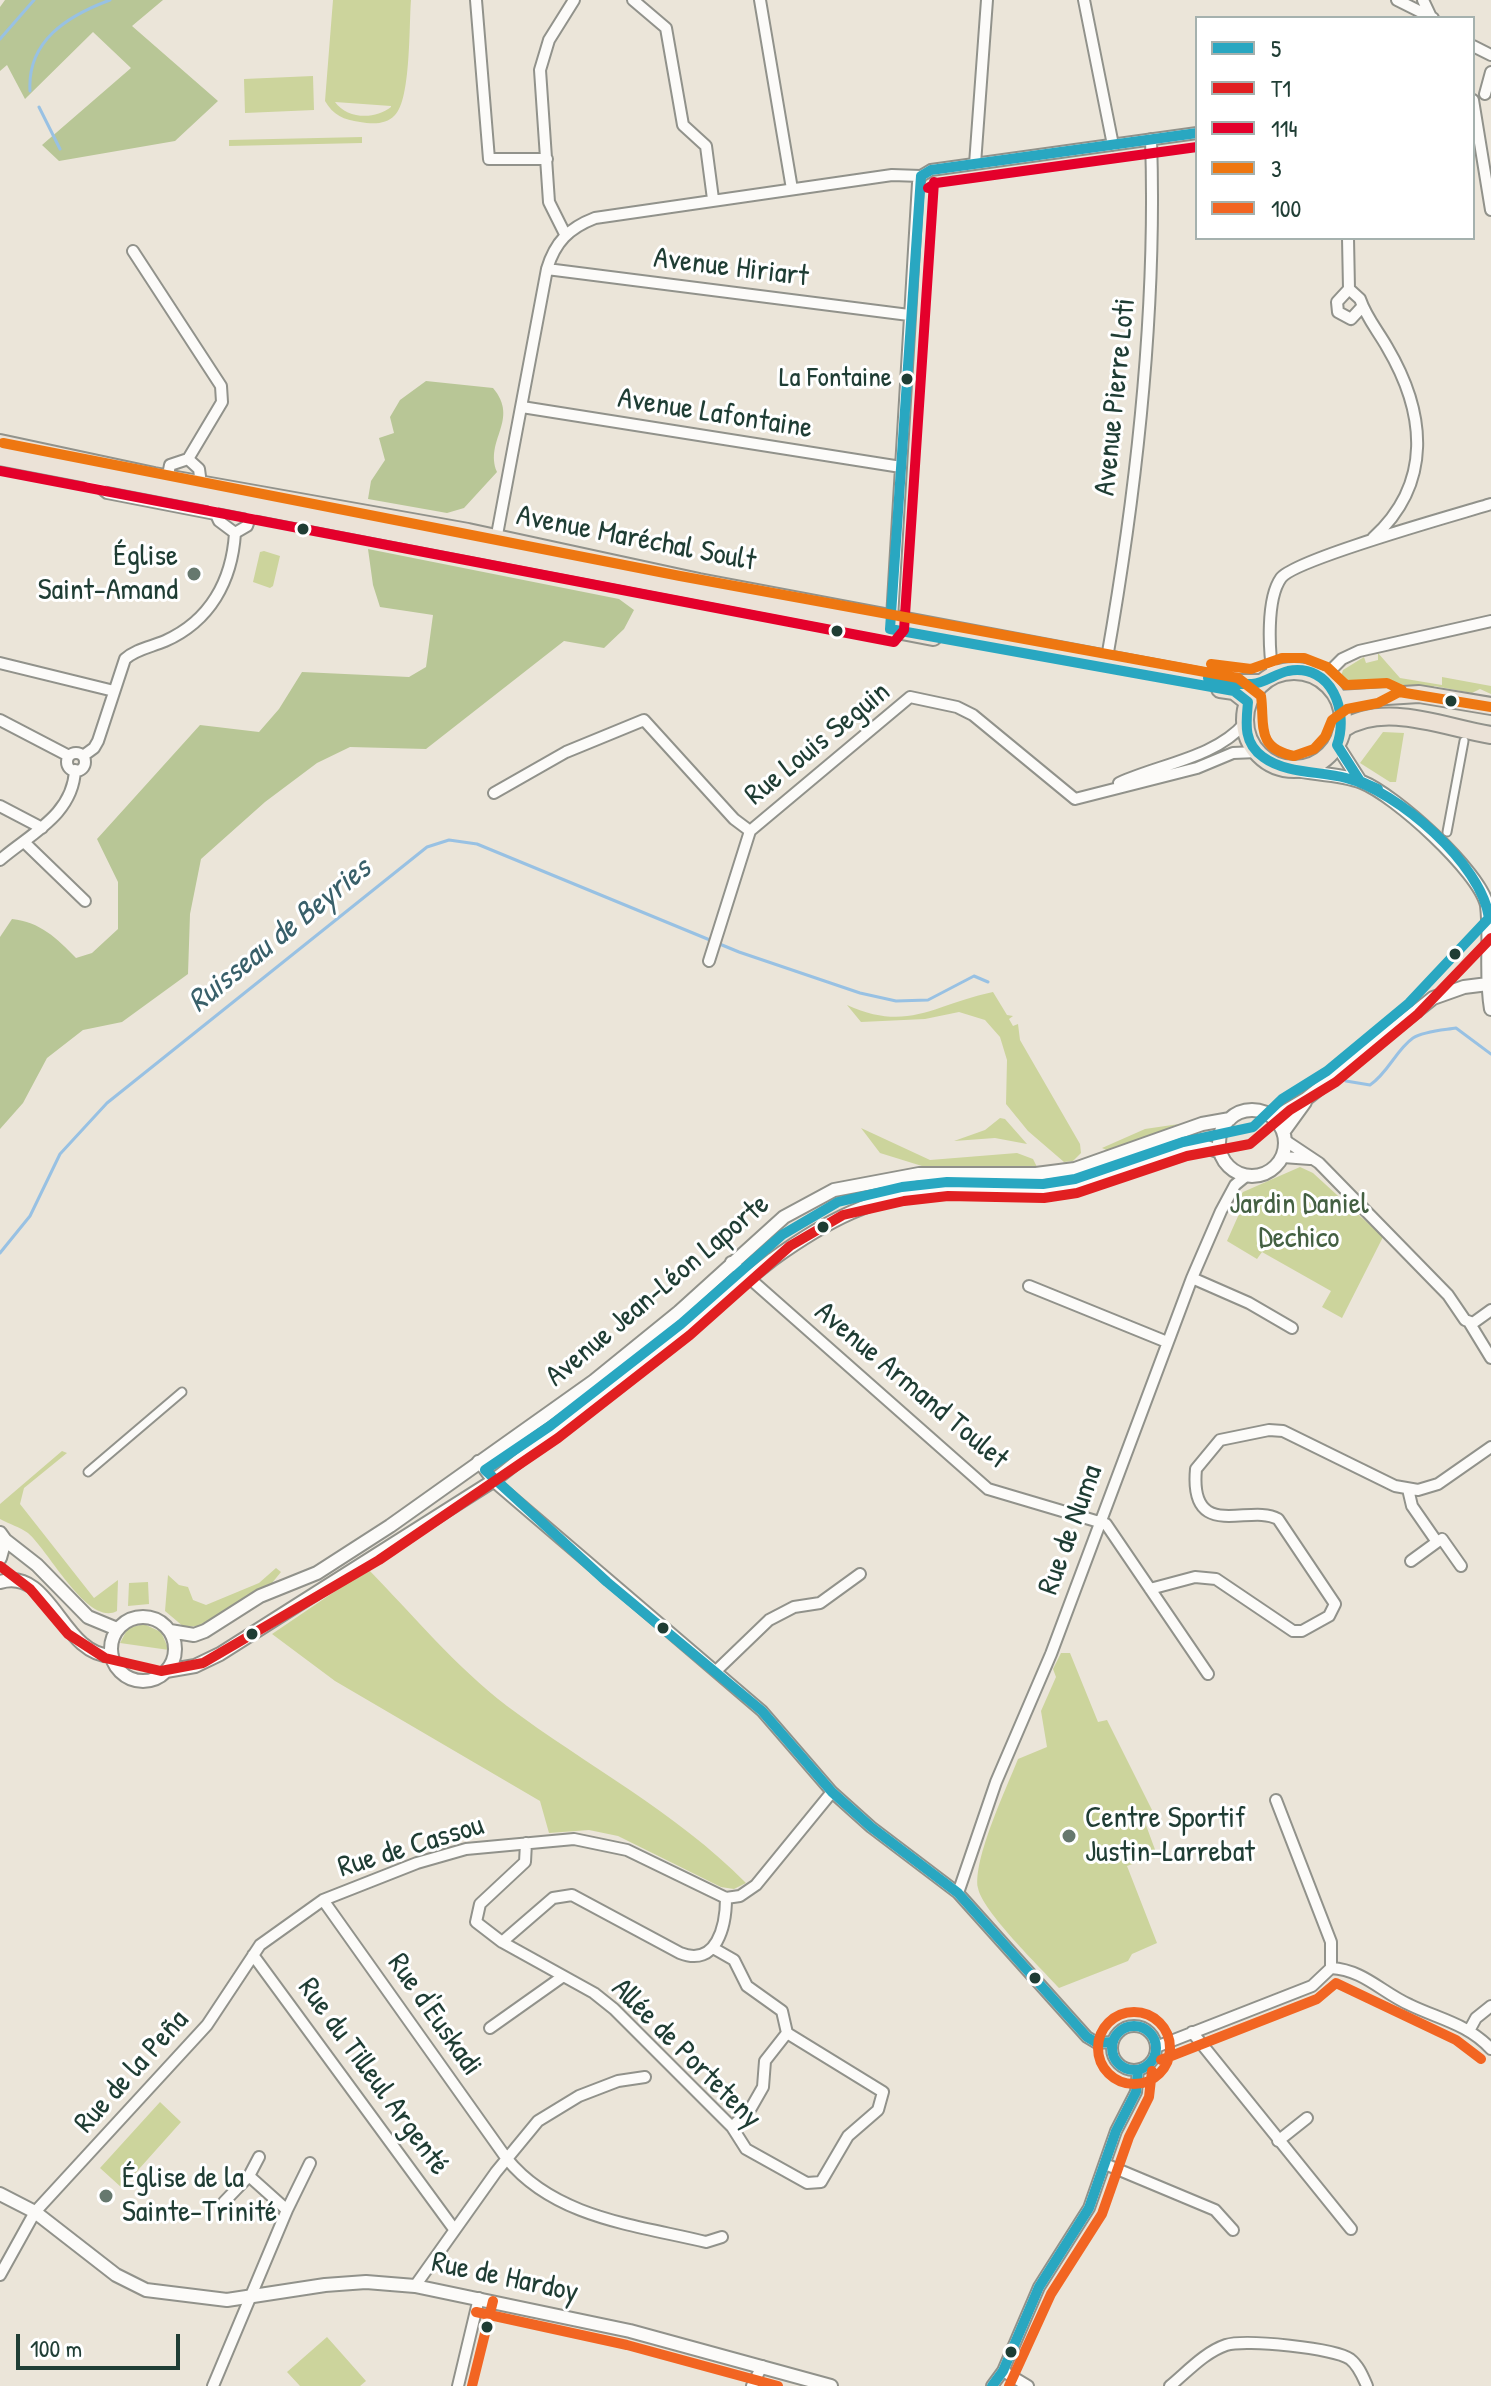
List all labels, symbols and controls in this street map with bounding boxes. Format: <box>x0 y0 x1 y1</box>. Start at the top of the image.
legend <box>1195 16 1475 240</box>
text: 5 <box>1271 32 1281 64</box>
text: T1 <box>1271 72 1291 104</box>
text: 114 <box>1271 112 1297 144</box>
text: 3 <box>1271 152 1282 184</box>
text: 100 <box>1271 192 1301 224</box>
street label: Avenue Hiriart <box>652 241 810 295</box>
street label: Avenue Pierre Loti <box>1088 297 1144 497</box>
place label: La Fontaine <box>779 362 892 396</box>
marker: La Fontaine <box>899 371 915 387</box>
street label: Avenue Lafontaine <box>615 381 815 447</box>
street label: Avenue Maréchal Soult <box>513 498 759 580</box>
unlabelled marker <box>295 521 311 537</box>
place label: Église Saint-Amand <box>38 539 178 610</box>
marker: Église Saint-Amand <box>185 565 203 583</box>
unlabelled marker <box>829 623 845 639</box>
street label: Rue Louis Seguin <box>738 675 898 813</box>
unlabelled marker <box>1443 693 1459 709</box>
water label: Ruisseau de Beyries <box>181 851 379 1021</box>
unlabelled marker <box>1447 946 1463 962</box>
street label: Avenue Jean-Léon Laporte <box>539 1187 777 1395</box>
park label: Jardin Daniel Dechico <box>1229 1187 1369 1258</box>
unlabelled marker <box>815 1219 831 1235</box>
street label: Avenue Armand Toulet <box>807 1294 1015 1478</box>
street label: Rue de Numa <box>1031 1460 1111 1600</box>
unlabelled marker <box>655 1620 671 1636</box>
unlabelled marker <box>244 1626 260 1642</box>
place label: Centre Sportif Justin-Larrebat <box>1085 1801 1255 1872</box>
street label: Rue de Cassou <box>334 1808 488 1886</box>
marker: Centre Sportif Justin-Larrebat <box>1060 1827 1078 1845</box>
street label: Rue d'Euskadi <box>379 1947 489 2083</box>
unlabelled marker <box>1027 1970 1043 1986</box>
street label: Rue du Tilleul Argenté <box>289 1971 457 2183</box>
street label: Allée de Porteteny <box>603 1971 769 2137</box>
street label: Rue de la Peña <box>67 2003 197 2141</box>
place label: Église de la Sainte-Trinité <box>122 2161 277 2232</box>
marker: Église de la Sainte-Trinité <box>97 2187 115 2205</box>
street label: Rue de Hardoy <box>428 2245 582 2311</box>
scale bar <box>20 2318 184 2368</box>
unlabelled marker <box>479 2319 495 2335</box>
text: 100 m <box>30 2332 82 2364</box>
unlabelled marker <box>1003 2344 1019 2360</box>

